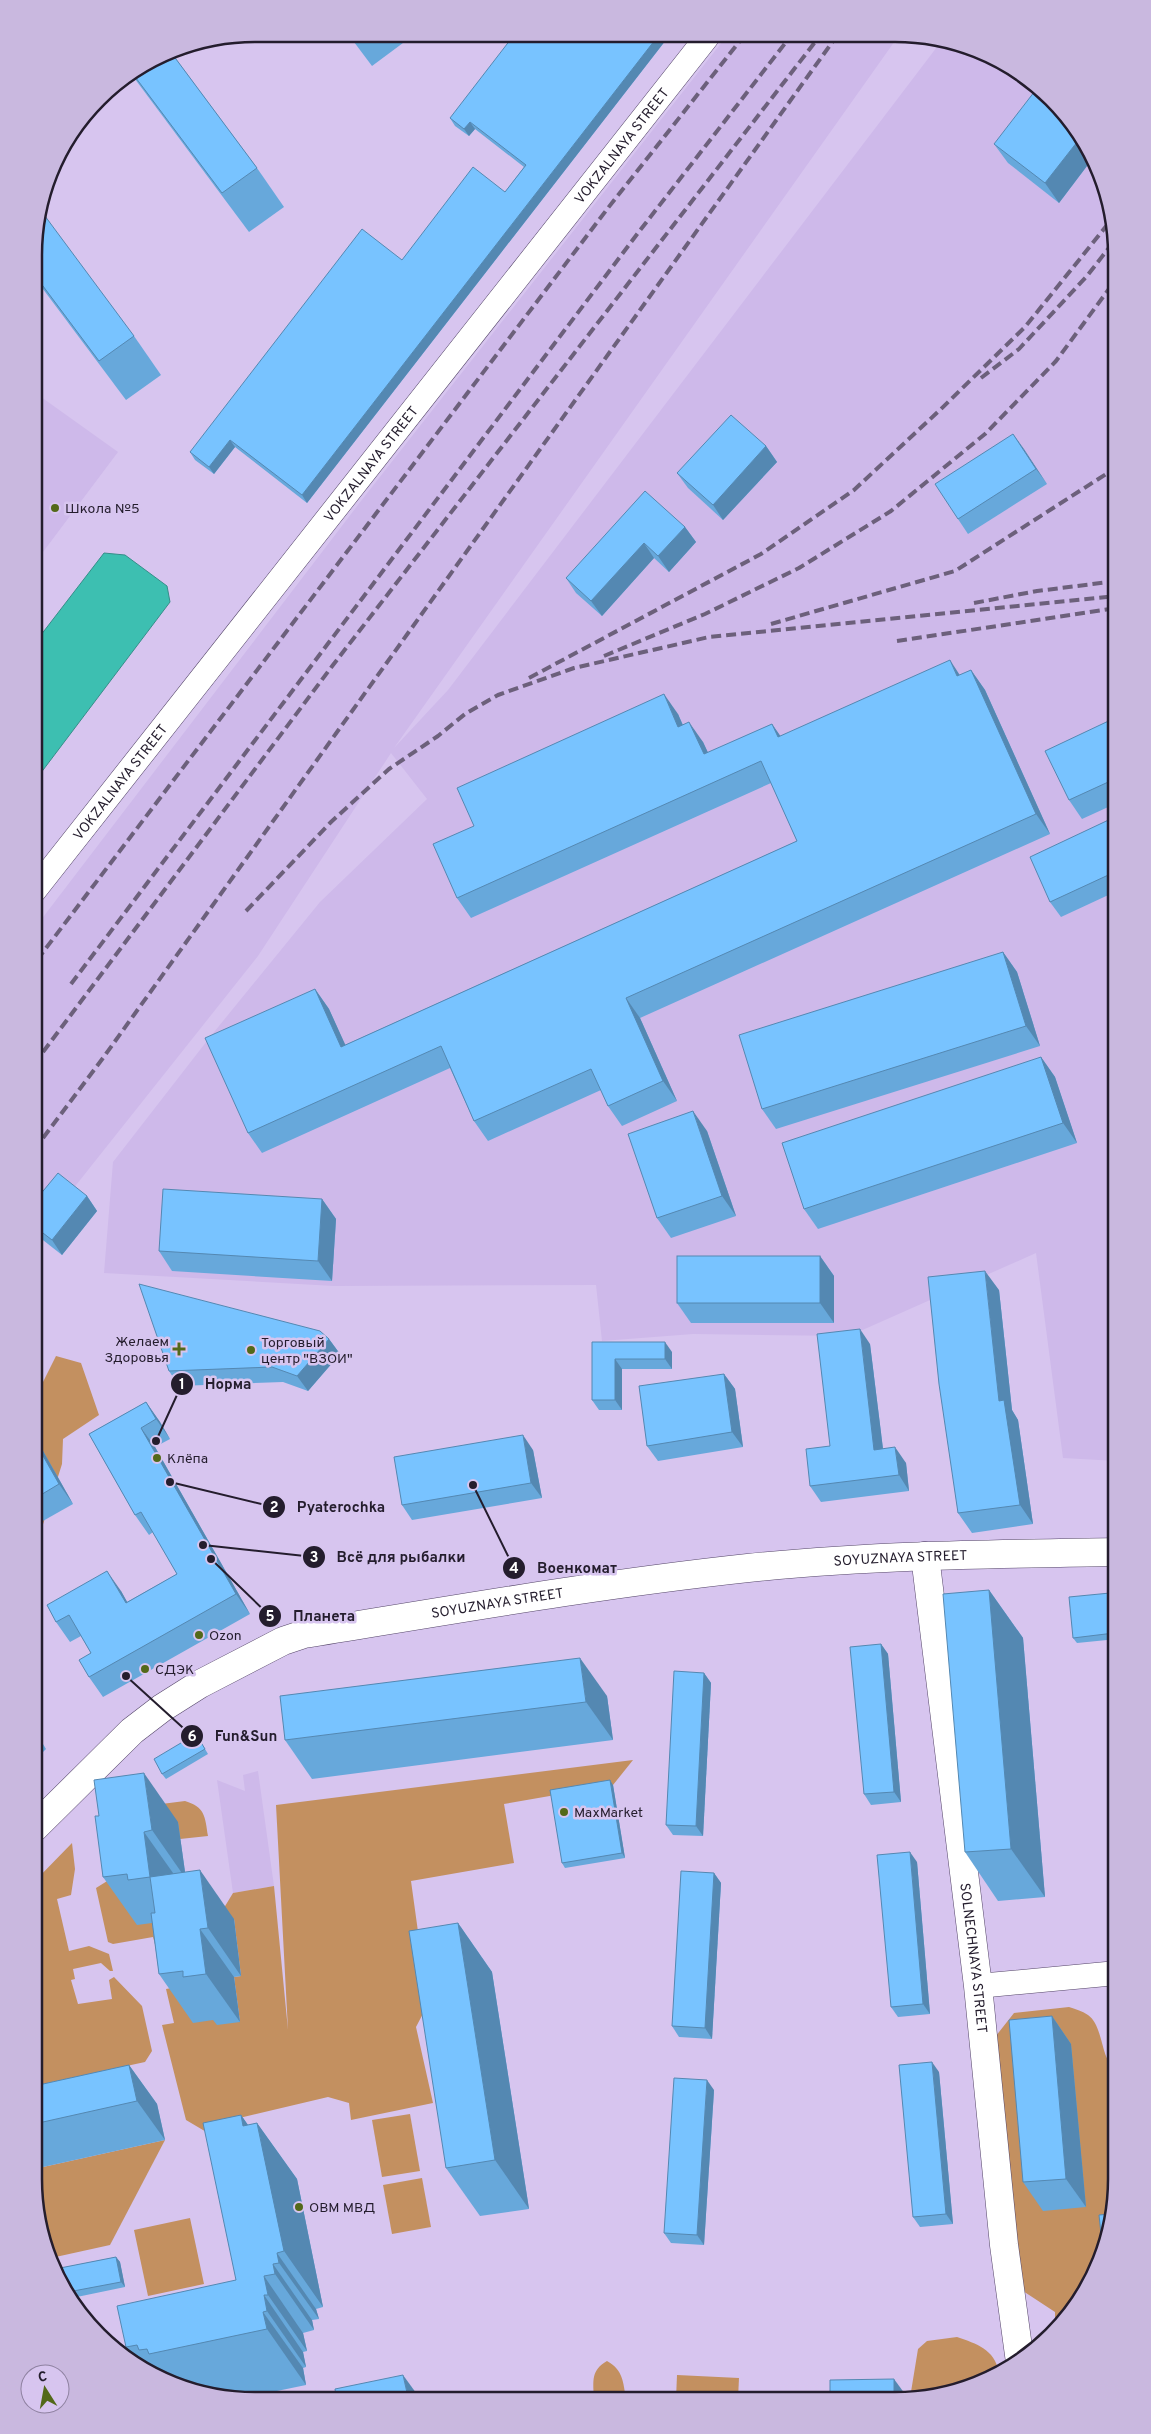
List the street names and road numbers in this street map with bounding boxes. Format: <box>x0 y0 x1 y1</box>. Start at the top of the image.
street label: VOKZALNAYA STREET <box>572 85 673 208</box>
street label: VOKZALNAYA STREET <box>321 403 423 526</box>
street label: VOKZALNAYA STREET <box>70 721 172 844</box>
street label: SOYUZNAYA STREET <box>833 1548 968 1571</box>
street label: SOYUZNAYA STREET <box>430 1585 565 1623</box>
street label: SOLNECHNAYA STREET <box>955 1882 990 2034</box>

